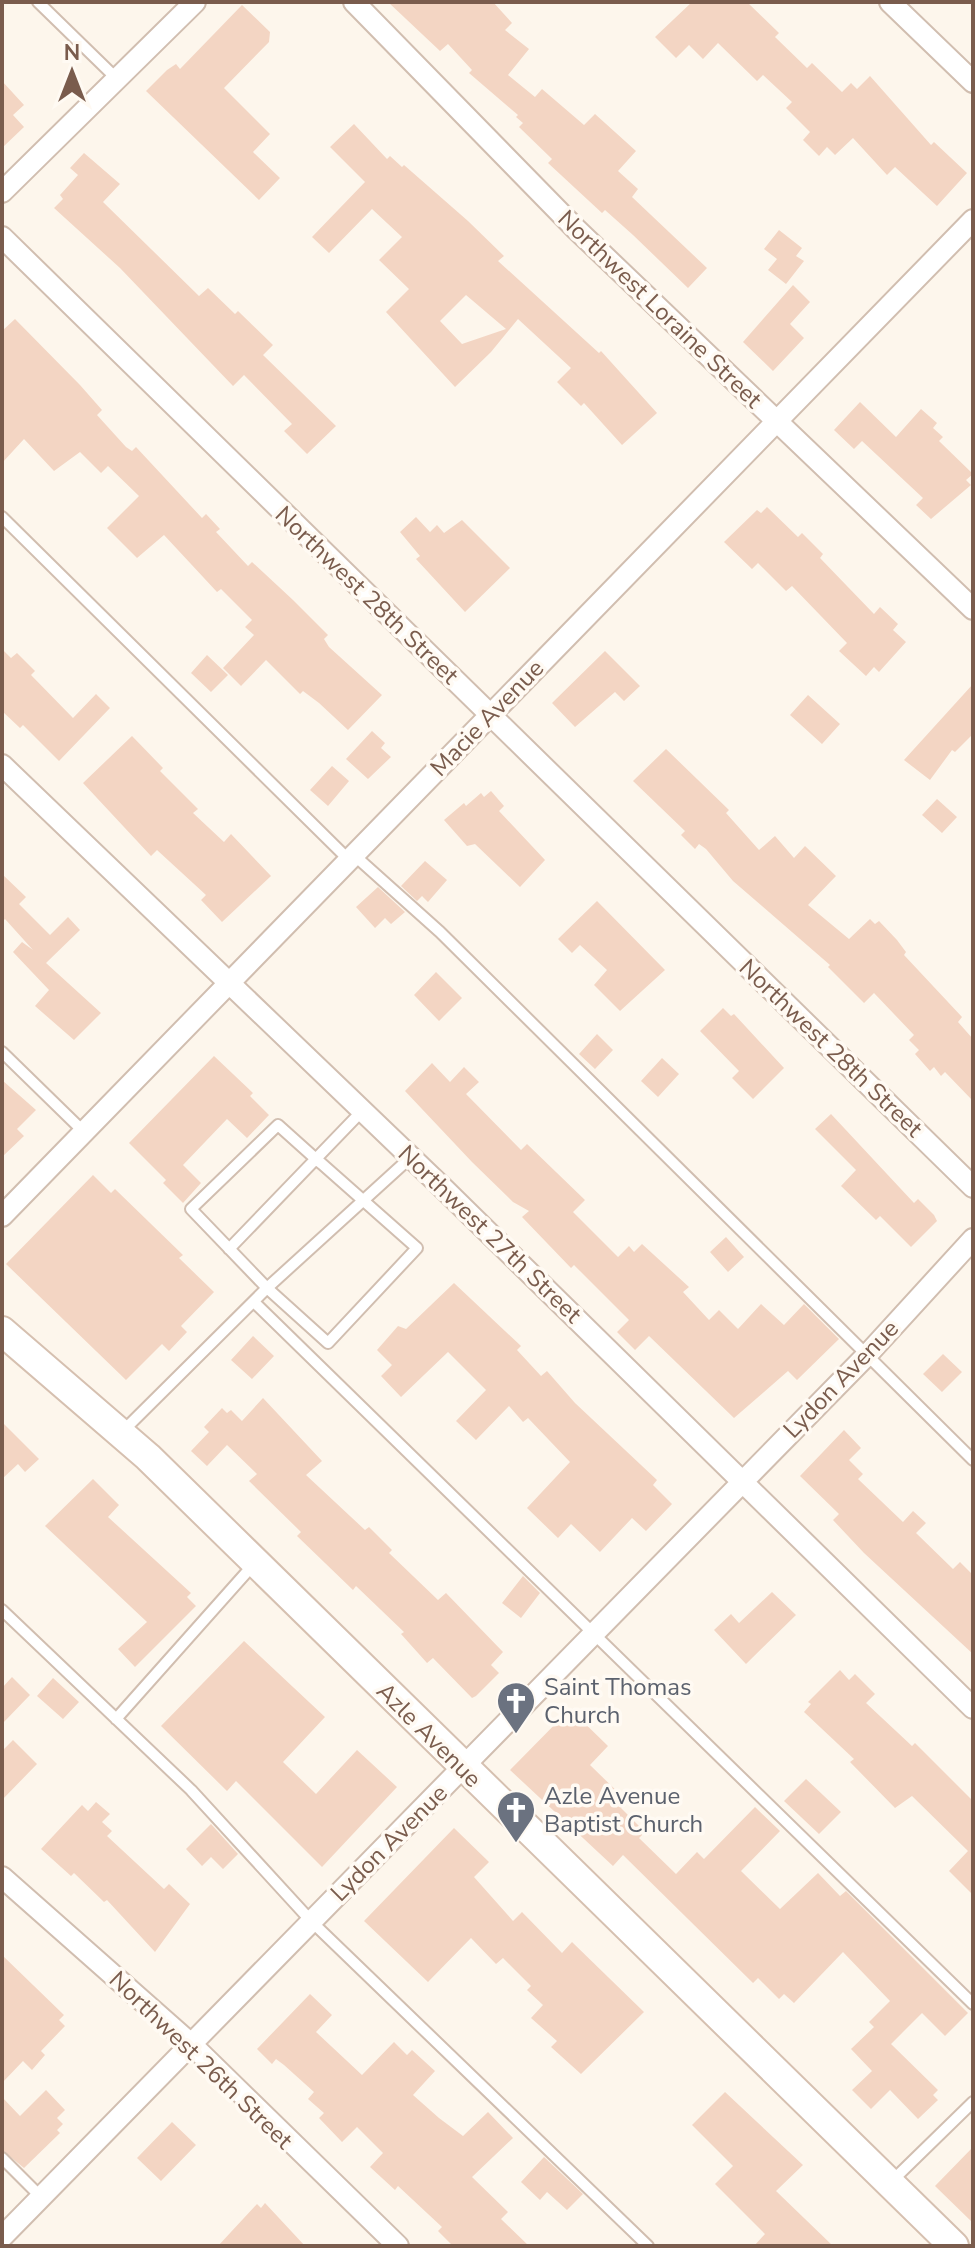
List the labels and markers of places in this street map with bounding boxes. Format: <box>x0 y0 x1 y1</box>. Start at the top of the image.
place label: Saint Thomas Church <box>544 1671 691 1731</box>
church icon: Saint Thomas Church <box>495 1680 537 1735</box>
place label: Azle Avenue Baptist Church <box>544 1780 703 1840</box>
church icon: Azle Avenue Baptist Church <box>495 1789 537 1844</box>

